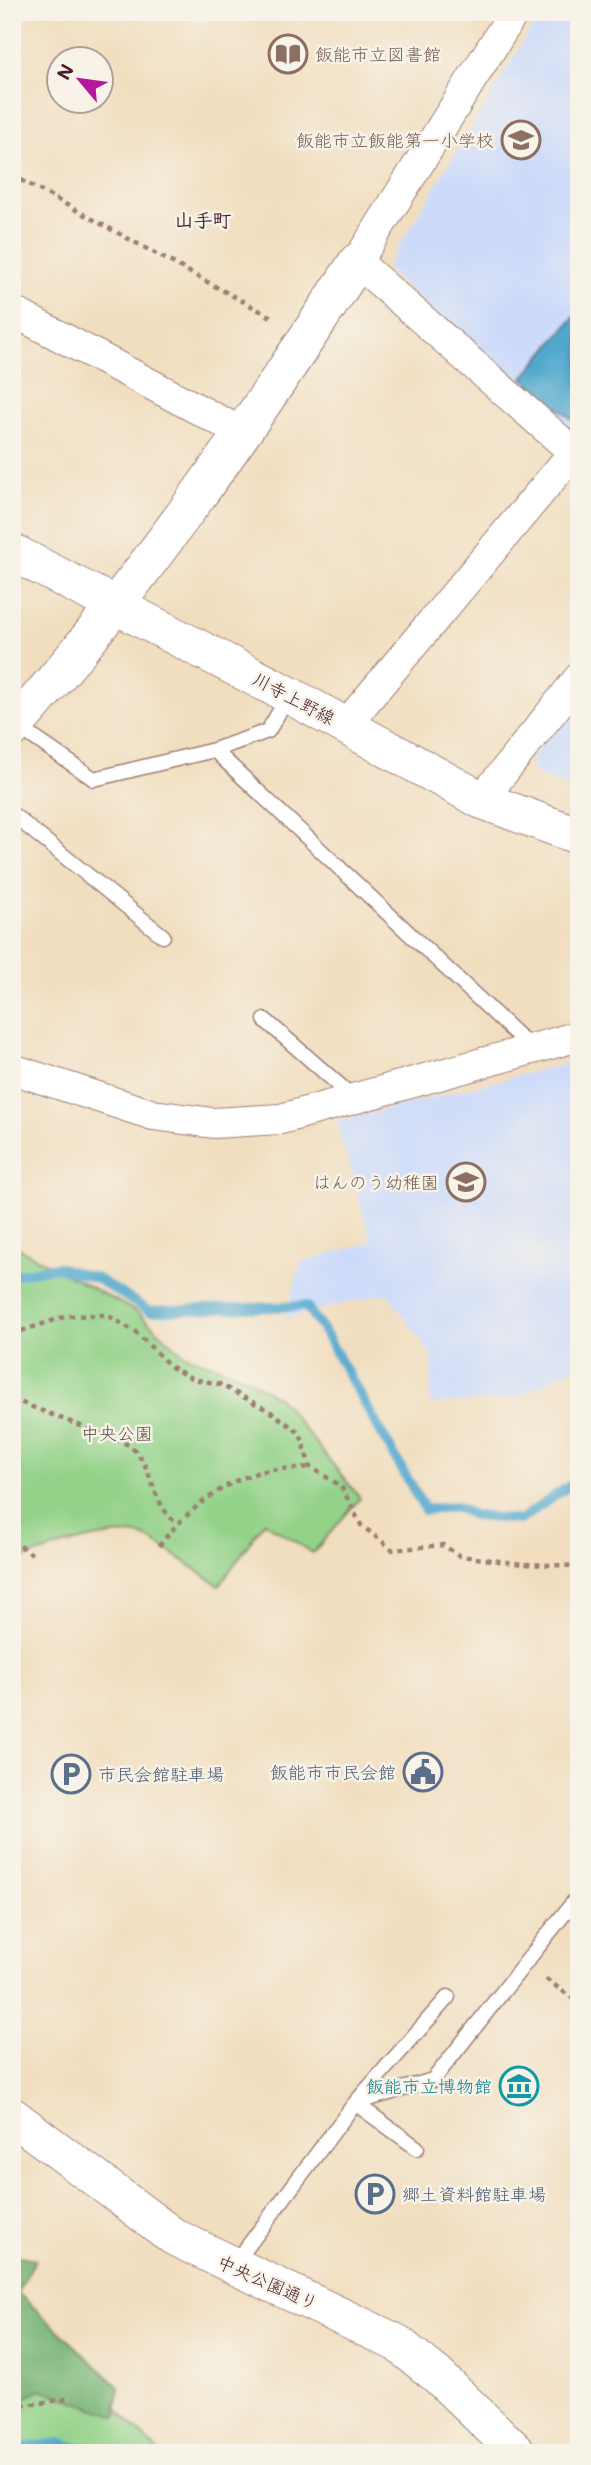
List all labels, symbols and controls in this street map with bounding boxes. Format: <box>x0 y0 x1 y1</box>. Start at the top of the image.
library icon: 飯能市立図書館 <box>267 33 309 75</box>
place label: 飯能市立図書館 <box>315 42 441 66</box>
north arrow <box>46 46 116 116</box>
text: N <box>50 59 79 84</box>
school or university icon: 飯能市立飯能第一小学校 <box>500 119 542 161</box>
place label: 飯能市立飯能第一小学校 <box>296 128 494 152</box>
district label: 山手町 <box>174 207 232 232</box>
street label: 川寺上野線 <box>249 666 339 730</box>
school or university icon: はんのう幼稚園 <box>445 1161 487 1203</box>
place label: はんのう幼稚園 <box>313 1170 439 1194</box>
park label: 中央公園 <box>81 1421 153 1445</box>
public building icon: 飯能市市民会館 <box>402 1751 444 1793</box>
parking icon: 市民会館駐車場 <box>50 1753 92 1795</box>
place label: 飯能市市民会館 <box>270 1760 396 1784</box>
place label: 市民会館駐車場 <box>98 1762 224 1786</box>
museum icon: 飯能市立博物館 <box>498 2065 540 2107</box>
place label: 飯能市立博物館 <box>366 2074 492 2098</box>
parking icon: 郷土資料館駐車場 <box>354 2173 396 2215</box>
place label: 郷土資料館駐車場 <box>402 2182 546 2206</box>
street label: 中央公園通り <box>214 2249 322 2315</box>

